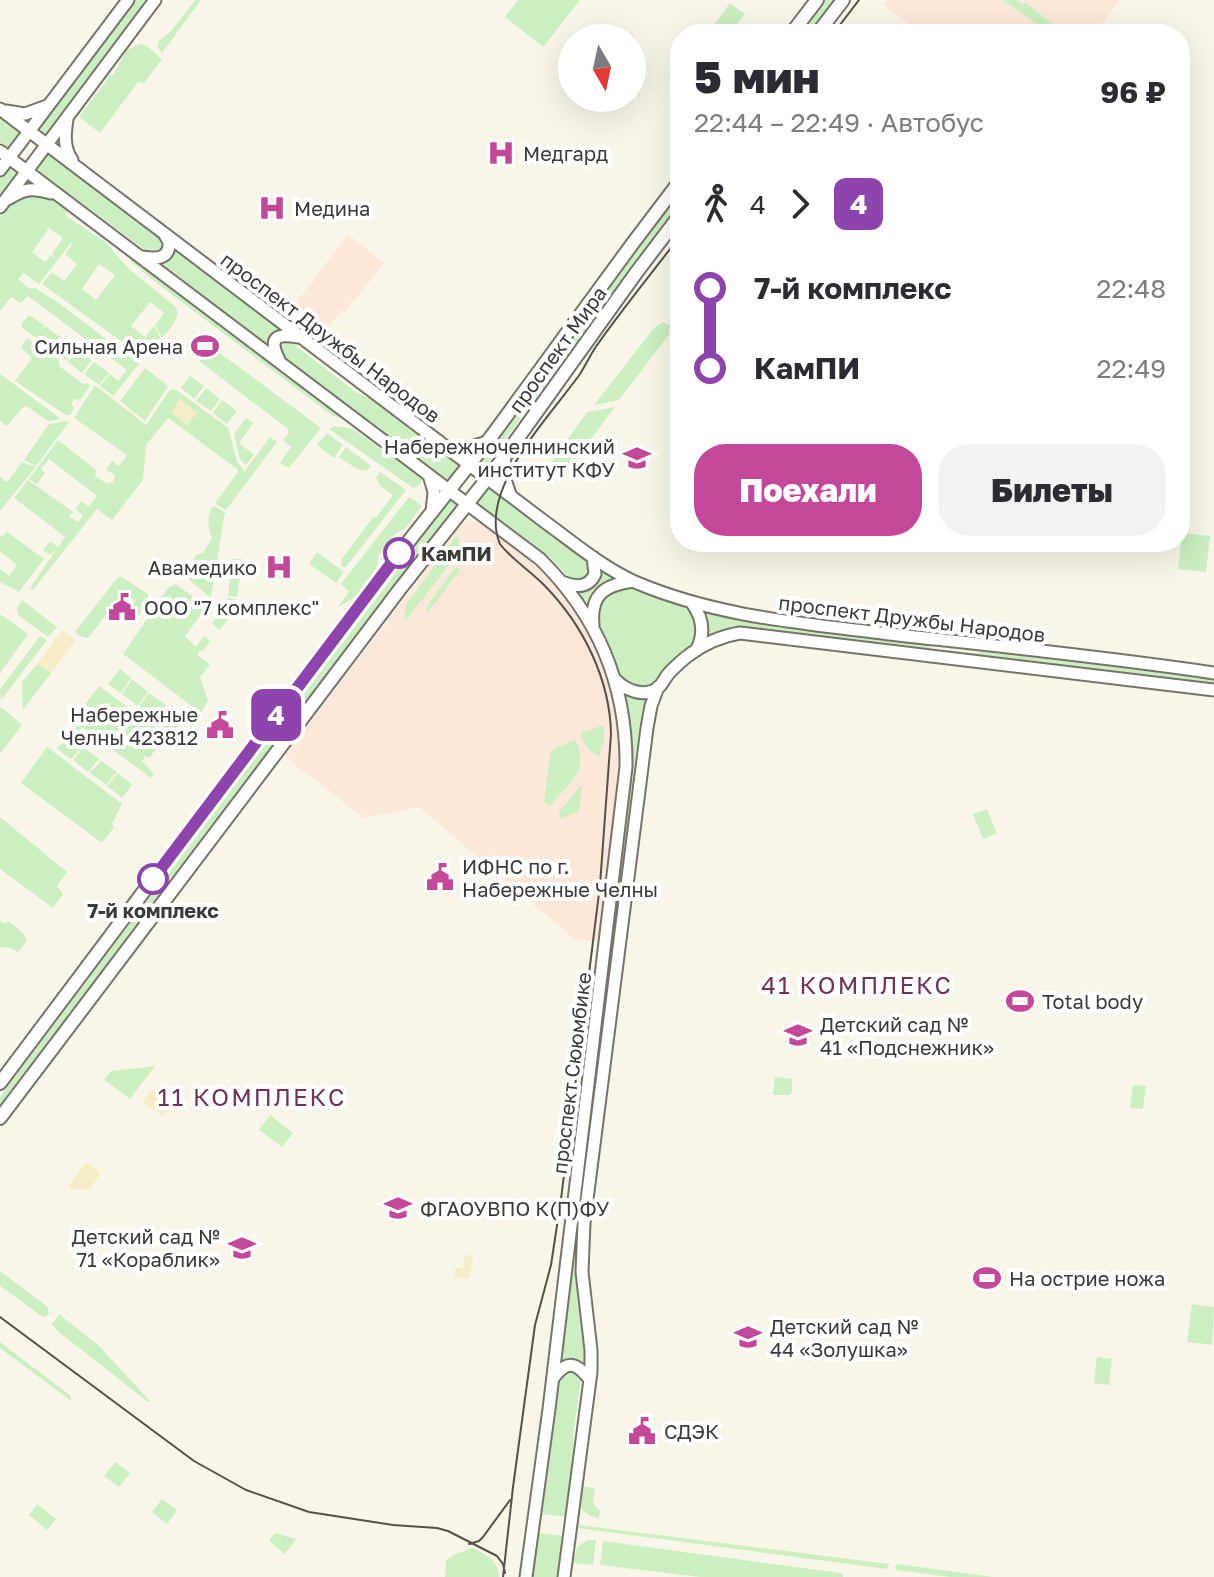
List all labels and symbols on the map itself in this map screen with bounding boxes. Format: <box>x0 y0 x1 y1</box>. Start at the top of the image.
north arrow <box>558 24 646 112</box>
hospital icon: Медгард <box>486 138 516 168</box>
place label: Медгард <box>523 141 608 165</box>
hospital icon: Медина <box>257 193 287 223</box>
place label: Медина <box>294 196 370 220</box>
street label: проспект Дружбы Народов <box>217 247 445 427</box>
street label: проспект Мира <box>503 281 611 417</box>
sports icon: Сильная Арена <box>190 331 220 361</box>
place label: Сильная Арена <box>34 334 183 358</box>
place label: Набережночелнинский институт КФУ <box>384 434 615 481</box>
school or university icon: Набережночелнинский институт КФУ <box>622 443 652 473</box>
marker: КамПИ <box>384 538 414 568</box>
place label: КамПИ <box>421 541 492 565</box>
hospital icon: Авамедико <box>264 552 294 582</box>
place label: Авамедико <box>148 555 257 579</box>
street label: проспект Дружбы Народов <box>777 590 1047 646</box>
public building icon: ООО "7 комплекс" <box>107 592 137 622</box>
place label: ООО "7 комплекс" <box>144 595 319 619</box>
line badge: 4 <box>250 689 302 741</box>
place label: Набережные Челны 423812 <box>61 702 198 749</box>
public building icon: Набережные Челны 423812 <box>205 710 235 740</box>
place label: ИФНС по г. Набережные Челны <box>462 854 658 901</box>
public building icon: ИФНС по г. Набережные Челны <box>425 862 455 892</box>
marker: 7-й комплекс <box>138 864 168 894</box>
place label: 7-й комплекс <box>87 898 219 922</box>
district label: 41 КОМПЛЕКС <box>761 970 953 999</box>
street label: проспект Сююмбике <box>547 971 595 1175</box>
sports icon: Total body <box>1005 986 1035 1016</box>
place label: Total body <box>1042 989 1143 1013</box>
place label: Детский сад № 41 «Подснежник» <box>820 1012 994 1059</box>
school or university icon: Детский сад № 41 «Подснежник» <box>783 1020 813 1050</box>
district label: 11 КОМПЛЕКС <box>158 1082 346 1111</box>
school or university icon: ФГАОУВПО К(П)ФУ <box>383 1193 413 1223</box>
place label: ФГАОУВПО К(П)ФУ <box>420 1196 609 1220</box>
place label: Детский сад № 71 «Кораблик» <box>72 1224 220 1271</box>
school or university icon: Детский сад № 71 «Кораблик» <box>227 1233 257 1263</box>
sports icon: На острие ножа <box>972 1263 1002 1293</box>
place label: На острие ножа <box>1009 1266 1165 1290</box>
place label: Детский сад № 44 «Золушка» <box>770 1314 918 1361</box>
school or university icon: Детский сад № 44 «Золушка» <box>733 1322 763 1352</box>
public building icon: СДЭК <box>627 1416 657 1446</box>
place label: СДЭК <box>664 1419 719 1443</box>

